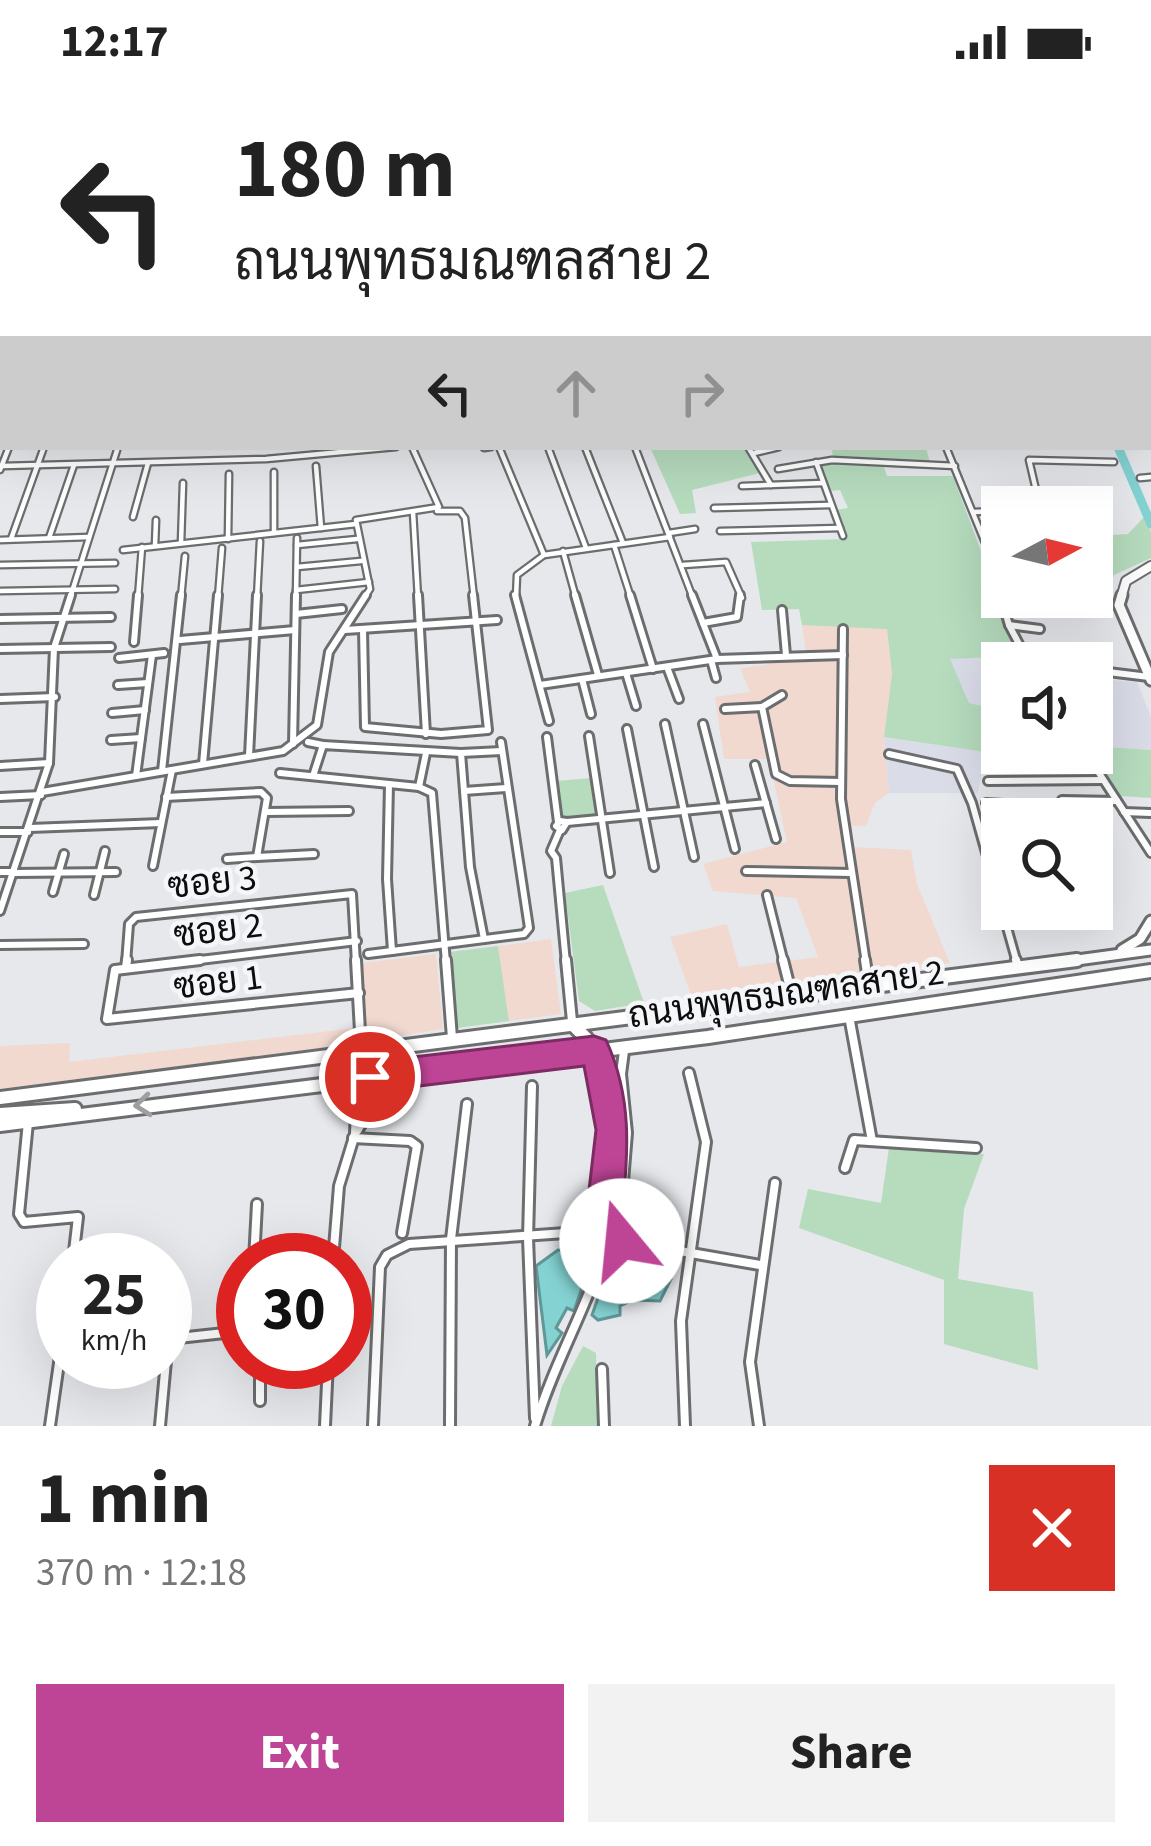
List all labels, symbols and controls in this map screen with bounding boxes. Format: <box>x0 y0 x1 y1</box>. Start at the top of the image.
text: 12:17 <box>60 10 169 74</box>
text: 180 m <box>234 110 456 230</box>
icon: left <box>36 132 192 288</box>
text: ถนนพุทธมณฑลสาย 2 <box>234 224 711 301</box>
icon: left <box>417 360 483 426</box>
icon: ahead <box>543 360 609 426</box>
icon: right <box>669 360 735 426</box>
north arrow <box>981 486 1113 618</box>
map controls <box>981 486 1113 930</box>
button: sound <box>981 642 1113 774</box>
button: search <box>981 798 1113 930</box>
street label: ซอย 3 <box>165 852 259 912</box>
street label: ซอย 2 <box>171 899 265 961</box>
street label: ถนนพุทธมณฑลสาย 2 <box>625 947 947 1041</box>
street label: ซอย 1 <box>171 951 265 1013</box>
pin <box>319 1026 421 1128</box>
icon: arrive <box>337 1044 403 1110</box>
one-way arrow <box>133 1091 153 1117</box>
position arrow <box>559 1178 685 1304</box>
speed limit sign: 30 <box>216 1233 372 1389</box>
text: 25 <box>82 1253 146 1338</box>
text: km/h <box>81 1319 147 1362</box>
text: 1 min <box>36 1448 211 1551</box>
button: close <box>989 1465 1115 1591</box>
text: 370 m · 12:18 <box>36 1545 247 1601</box>
button: Exit <box>36 1684 564 1822</box>
button: Share <box>588 1684 1115 1822</box>

